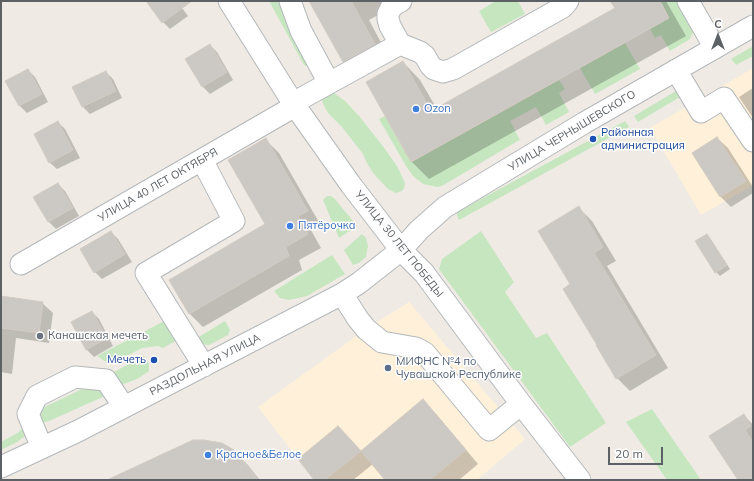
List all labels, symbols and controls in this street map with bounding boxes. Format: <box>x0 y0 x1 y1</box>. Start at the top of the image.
north arrow <box>698 16 738 56</box>
text: С <box>714 17 722 31</box>
street label: УЛИЦА ЧЕРНЫШЕВСКОГО <box>506 88 638 174</box>
place label: Ozon <box>424 102 451 116</box>
marker: Ozon <box>411 104 421 114</box>
place label: Районная администрация <box>601 126 685 152</box>
marker: Районная администрация <box>588 134 598 144</box>
street label: УЛИЦА 40 ЛЕТ ОКТЯБРЯ <box>96 145 220 225</box>
street label: УЛИЦА 30 ЛЕТ ПОБЕДЫ <box>352 188 446 300</box>
place label: Пятёрочка <box>298 219 355 233</box>
marker: Пятёрочка <box>285 221 295 231</box>
place label: Канашская мечеть <box>48 329 148 343</box>
marker: Канашская мечеть <box>35 331 45 341</box>
street label: РАЗДОЛЬНАЯ УЛИЦА <box>147 331 263 399</box>
place label: Мечеть <box>107 353 146 367</box>
marker: Мечеть <box>149 355 159 365</box>
place label: МИФНС №4 по Чувашской Республике <box>396 355 521 381</box>
marker: МИФНС №4 по Чувашской Республике <box>383 363 393 373</box>
scale bar <box>610 439 665 465</box>
text: 20 m <box>615 446 643 461</box>
place label: Красное&Белое <box>216 448 301 462</box>
marker: Красное&Белое <box>203 450 213 460</box>

